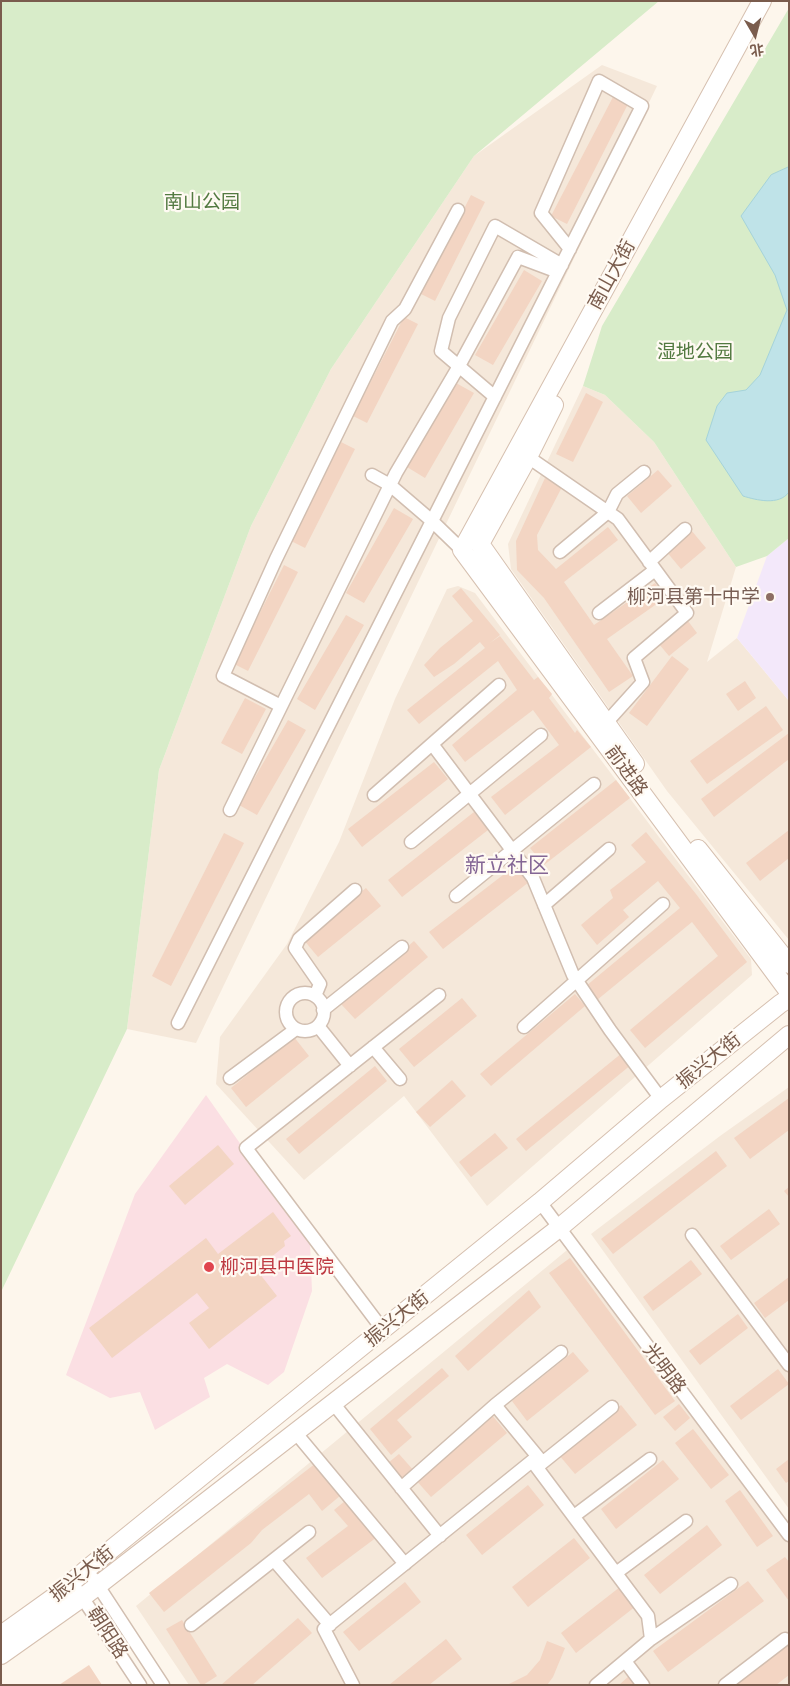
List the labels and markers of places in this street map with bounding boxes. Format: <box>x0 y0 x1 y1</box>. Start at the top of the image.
place label: 柳河县第十中学 <box>627 586 760 608</box>
marker: 柳河县第十中学 <box>764 591 776 603</box>
place label: 柳河县中医院 <box>220 1256 334 1278</box>
marker: 柳河县中医院 <box>202 1260 216 1274</box>

